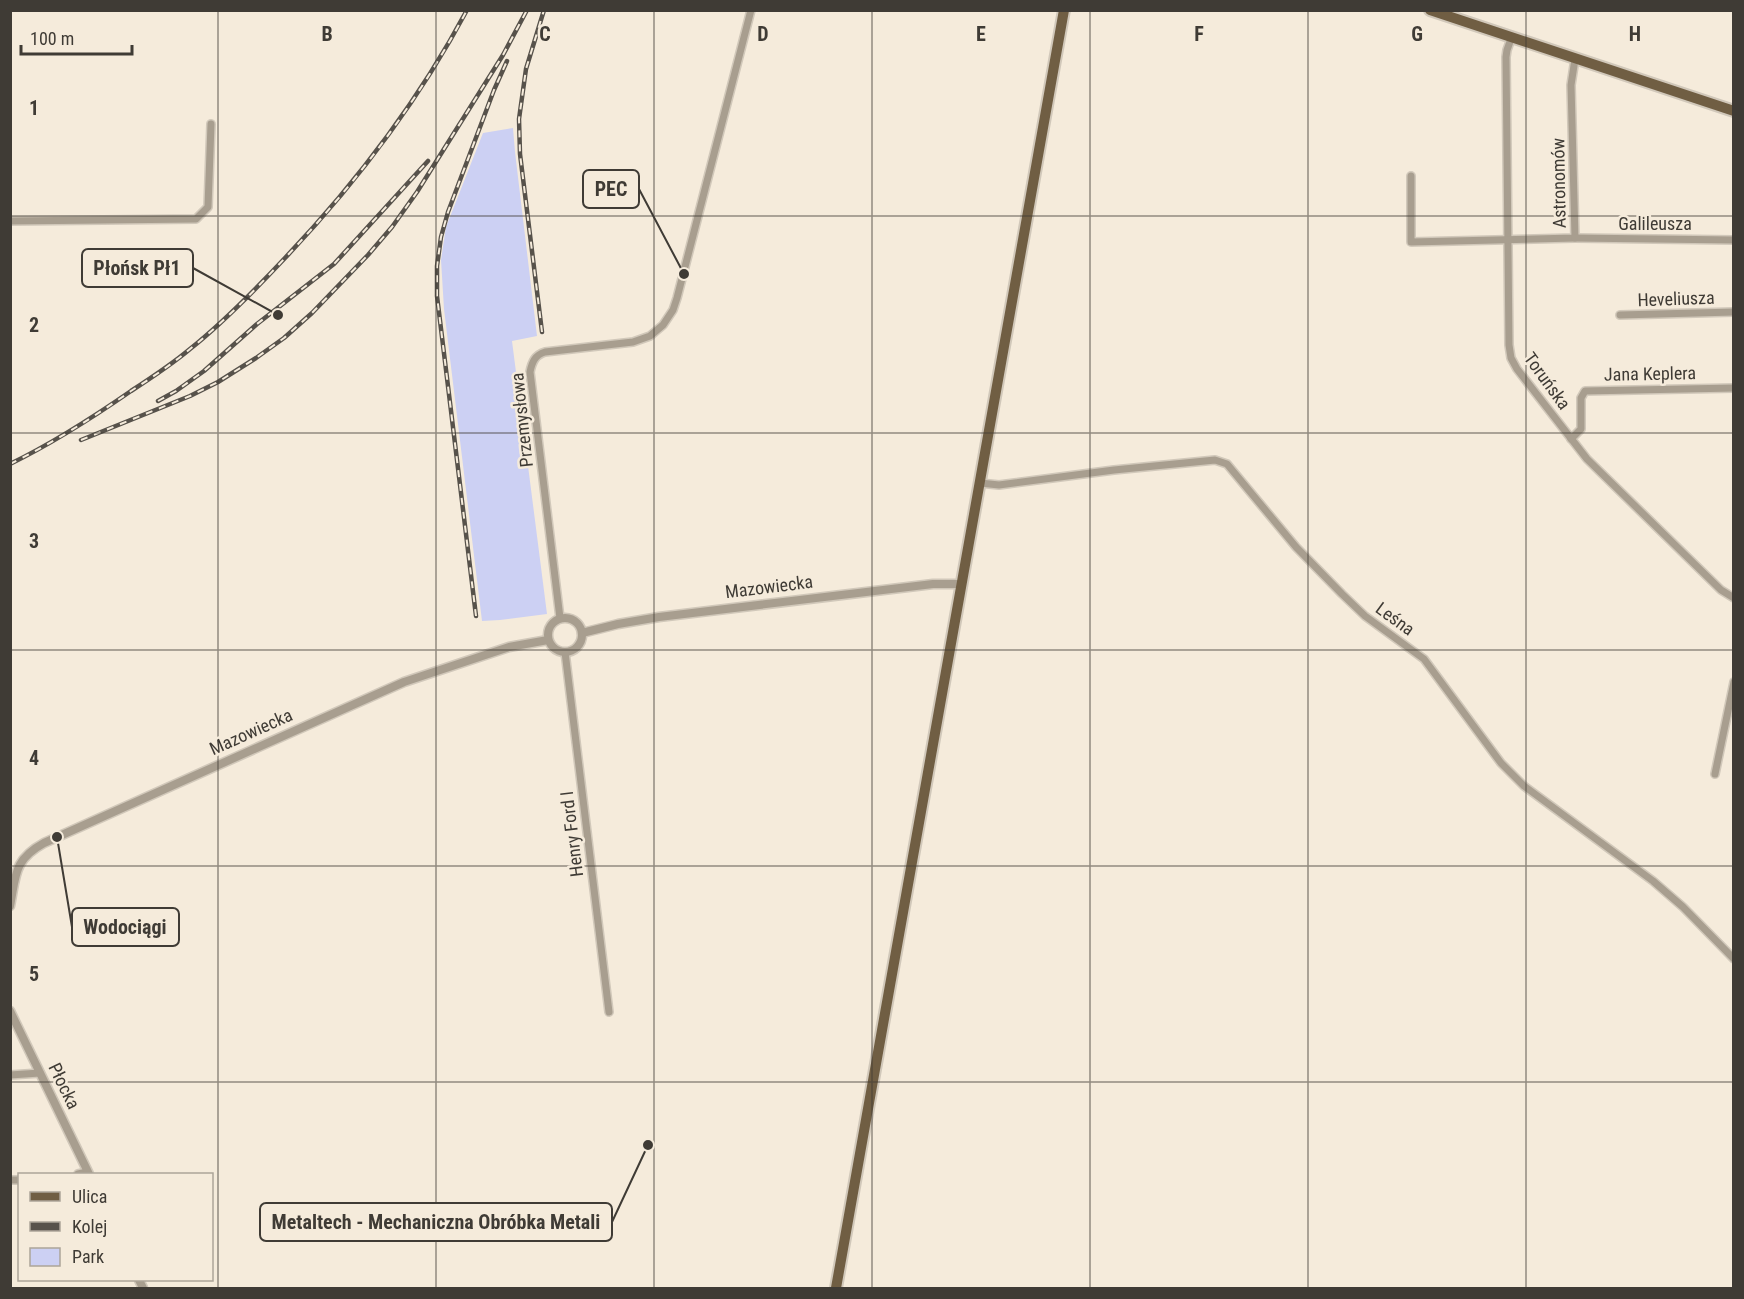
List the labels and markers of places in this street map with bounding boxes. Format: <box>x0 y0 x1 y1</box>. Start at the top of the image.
callout: PEC <box>583 170 639 208</box>
callout: Płońsk Pł1 <box>82 249 193 287</box>
callout: Wodociągi <box>72 908 179 946</box>
callout: Metaltech - Mechaniczna Obróbka Metali <box>260 1203 612 1241</box>

